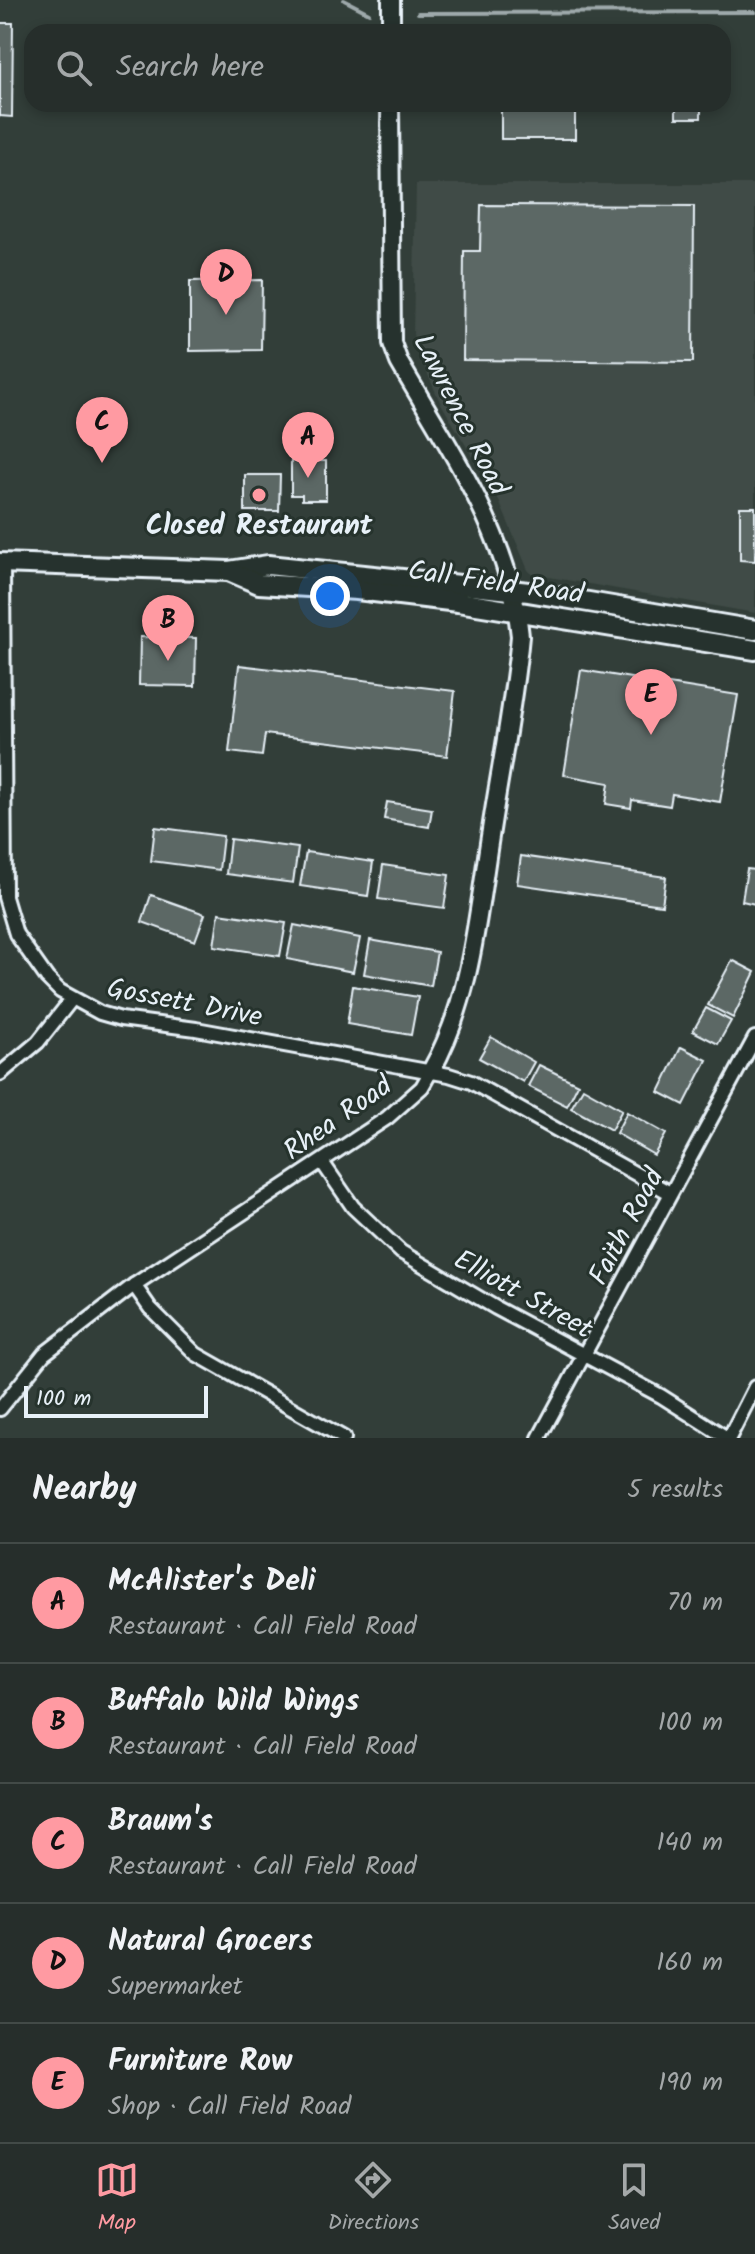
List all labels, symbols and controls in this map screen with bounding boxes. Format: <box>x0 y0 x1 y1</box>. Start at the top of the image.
search box <box>24 24 731 112</box>
text: Search here <box>116 44 264 92</box>
icon: search <box>52 46 96 90</box>
pin: D <box>200 249 252 315</box>
street label: Lawrence Road <box>400 326 520 505</box>
pin: C <box>76 397 128 463</box>
pin: A <box>282 412 334 478</box>
marker: Closed Restaurant <box>250 486 268 504</box>
place label: Closed Restaurant <box>146 504 373 549</box>
street label: Call Field Road <box>405 549 587 618</box>
your location <box>310 576 350 616</box>
pin: B <box>142 595 194 661</box>
pin: E <box>625 669 677 735</box>
street label: Gossett Drive <box>103 966 267 1041</box>
street label: Rhea Road <box>275 1064 403 1173</box>
street label: Faith Road <box>577 1159 678 1294</box>
street label: Elliott Street <box>445 1238 602 1353</box>
scale bar <box>24 1382 208 1418</box>
text: 100 m <box>36 1382 91 1417</box>
text: Nearby <box>32 1463 137 1517</box>
text: 5 results <box>627 1469 723 1511</box>
text: McAlister's Deli <box>108 1558 316 1606</box>
text: A <box>50 1582 66 1624</box>
text: 70 m <box>667 1582 723 1624</box>
text: Restaurant · Call Field Road <box>108 1606 417 1648</box>
text: Buffalo Wild Wings <box>108 1678 359 1726</box>
text: B <box>50 1702 66 1744</box>
text: 100 m <box>658 1702 723 1744</box>
text: Restaurant · Call Field Road <box>108 1726 417 1768</box>
text: Braum's <box>108 1798 213 1846</box>
text: C <box>50 1822 66 1864</box>
text: 140 m <box>656 1822 723 1864</box>
text: Restaurant · Call Field Road <box>108 1846 417 1888</box>
text: Natural Grocers <box>108 1918 313 1966</box>
text: D <box>49 1942 67 1984</box>
text: 160 m <box>656 1942 723 1984</box>
text: Supermarket <box>108 1966 243 2008</box>
text: Furniture Row <box>108 2038 292 2086</box>
text: E <box>51 2062 65 2104</box>
text: 190 m <box>658 2062 723 2104</box>
text: Shop · Call Field Road <box>108 2086 351 2128</box>
tab: Map <box>95 2158 139 2241</box>
tab: Directions <box>328 2158 419 2241</box>
tab: Saved <box>608 2158 660 2241</box>

